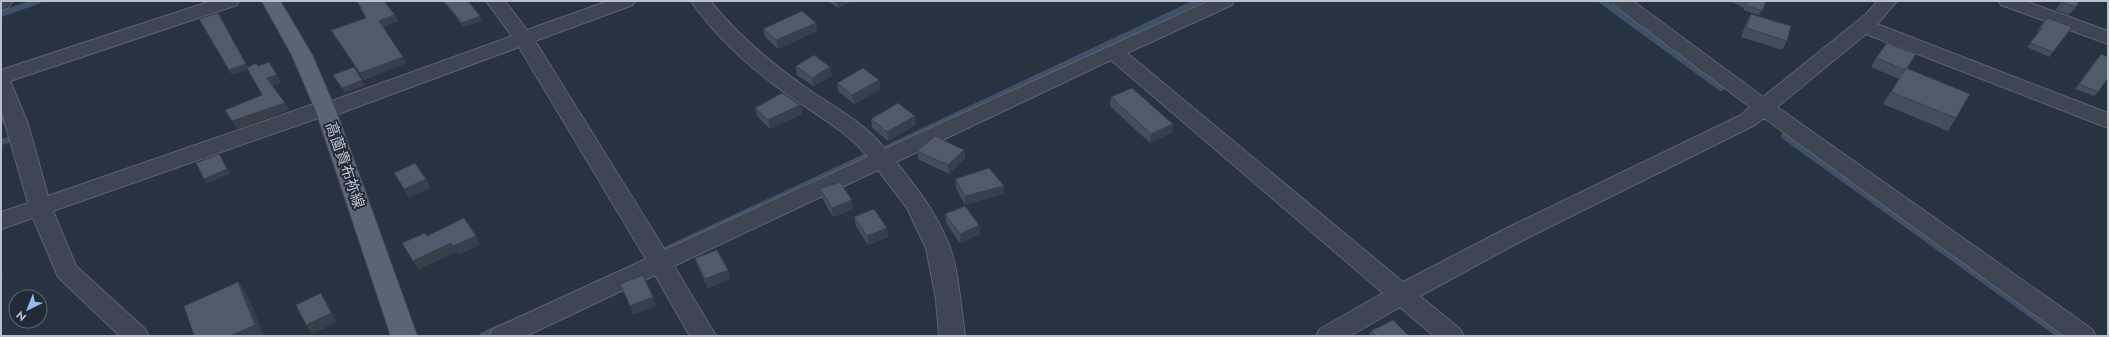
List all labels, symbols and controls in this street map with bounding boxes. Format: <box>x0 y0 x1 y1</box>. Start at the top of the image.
street label: 高薗貴布祢線 <box>320 119 370 211</box>
north arrow <box>8 289 48 329</box>
text: N <box>13 307 30 325</box>

